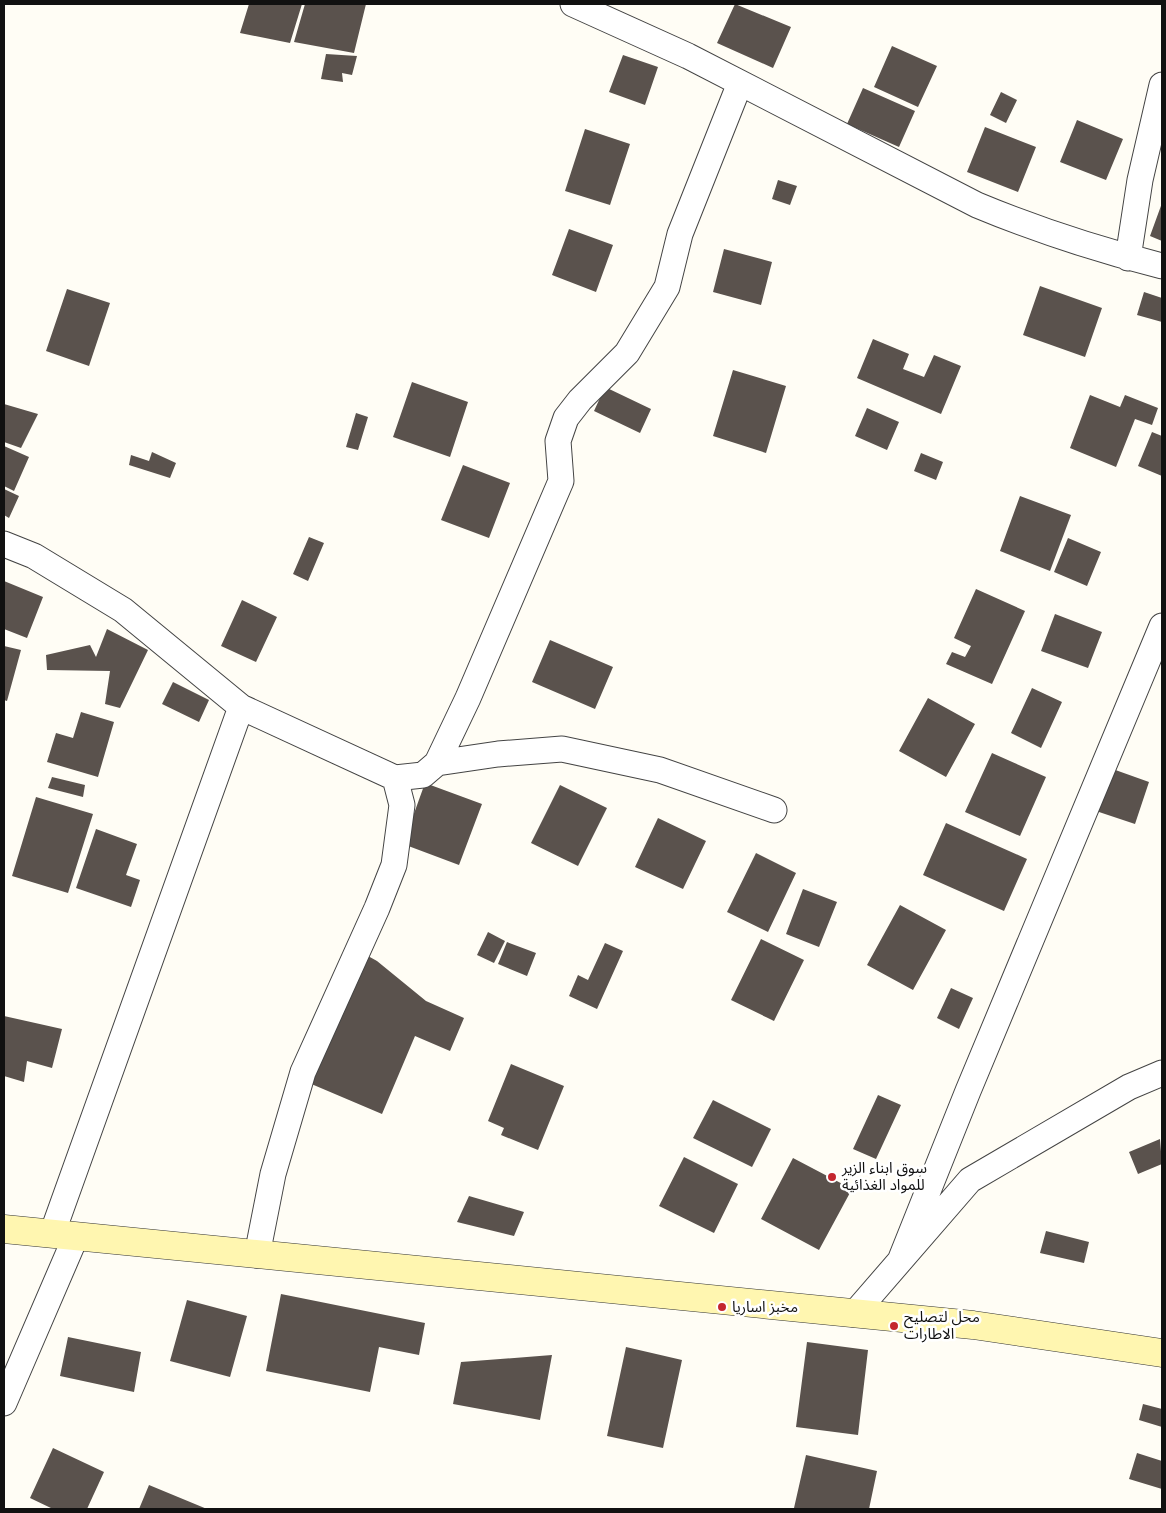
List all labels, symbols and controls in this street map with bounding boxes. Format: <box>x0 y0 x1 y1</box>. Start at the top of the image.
place label: سوق ابناء الزير للمواد الغذائية <box>841 1152 927 1201</box>
marker: سوق ابناء الزير للمواد الغذائية <box>826 1171 838 1183</box>
place label: مخبز اساريا <box>732 1291 798 1323</box>
marker: مخبز اساريا <box>716 1301 728 1313</box>
place label: محل لتصليح الاطارات <box>904 1301 980 1350</box>
marker: محل لتصليح الاطارات <box>888 1320 900 1332</box>

